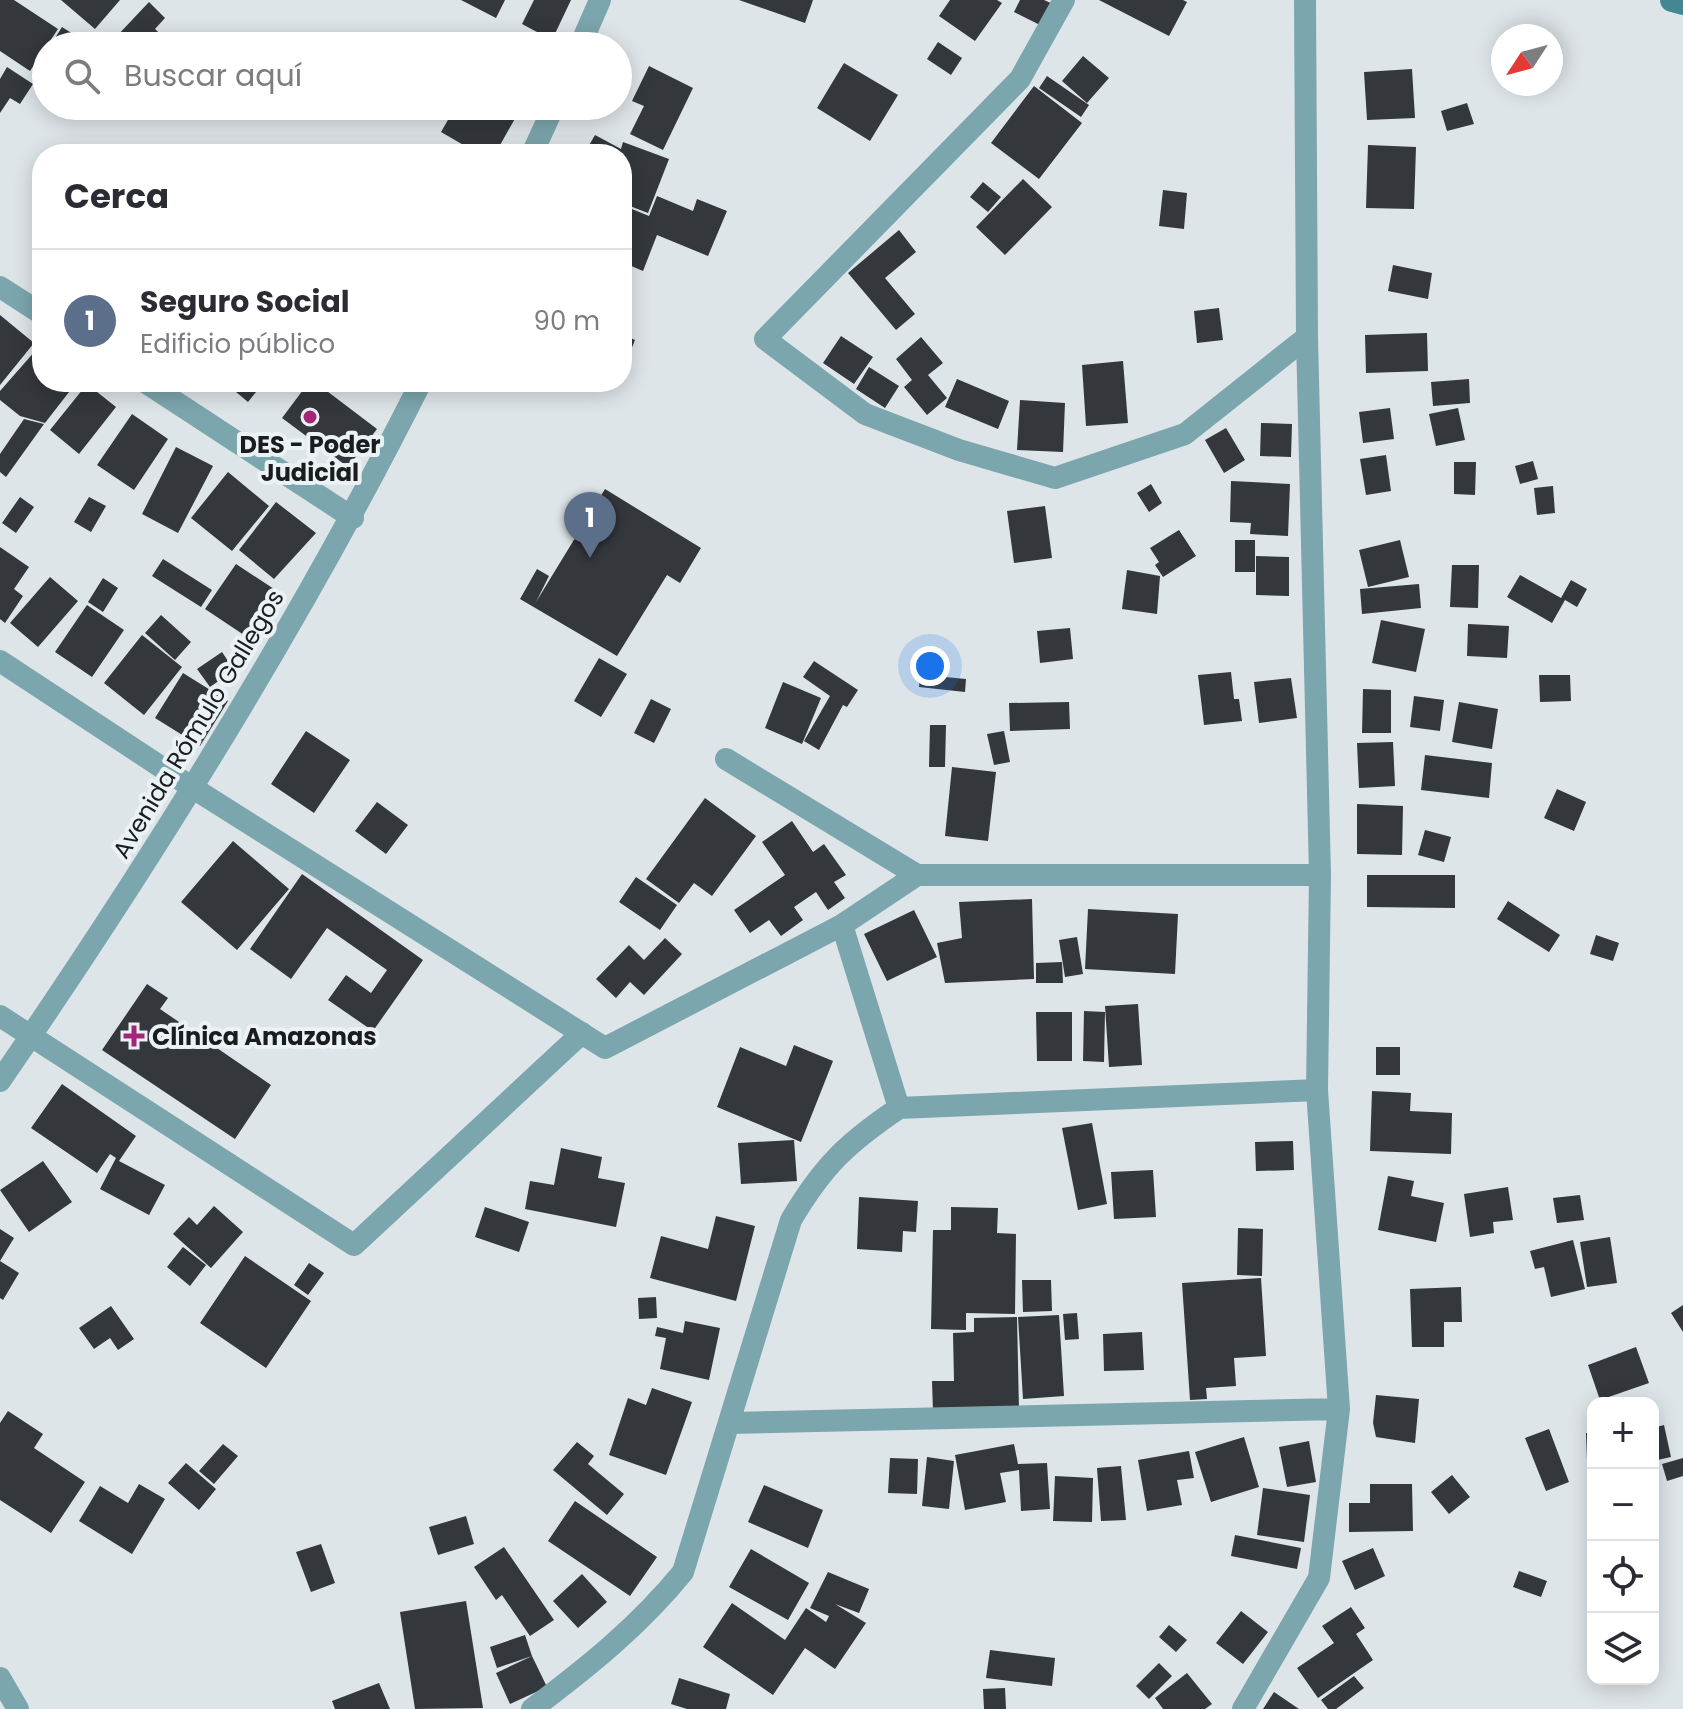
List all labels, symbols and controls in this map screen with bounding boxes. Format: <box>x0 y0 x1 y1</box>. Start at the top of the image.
north arrow <box>1491 24 1563 96</box>
search box <box>32 32 632 120</box>
icon: search <box>60 54 104 98</box>
text: Buscar aquí <box>124 54 302 97</box>
text: Cerca <box>64 172 169 220</box>
text: Seguro Social <box>140 280 350 323</box>
text: 1 <box>85 303 95 339</box>
text: 90 m <box>534 303 600 339</box>
text: Edificio público <box>140 326 335 362</box>
marker: DES - Poder Judicial <box>301 408 319 426</box>
place label: DES - Poder Judicial <box>240 428 380 489</box>
pin: 1 <box>564 492 616 558</box>
street label: Avenida Rómulo Gallegos <box>105 583 291 865</box>
your location <box>910 646 950 686</box>
place label: Clínica Amazonas <box>152 1020 377 1053</box>
marker: Clínica Amazonas <box>123 1025 145 1047</box>
map controls <box>1587 1397 1659 1685</box>
button: + <box>1587 1397 1659 1469</box>
button: − <box>1587 1469 1659 1541</box>
button: locate <box>1587 1541 1659 1613</box>
button: layers <box>1587 1613 1659 1685</box>

